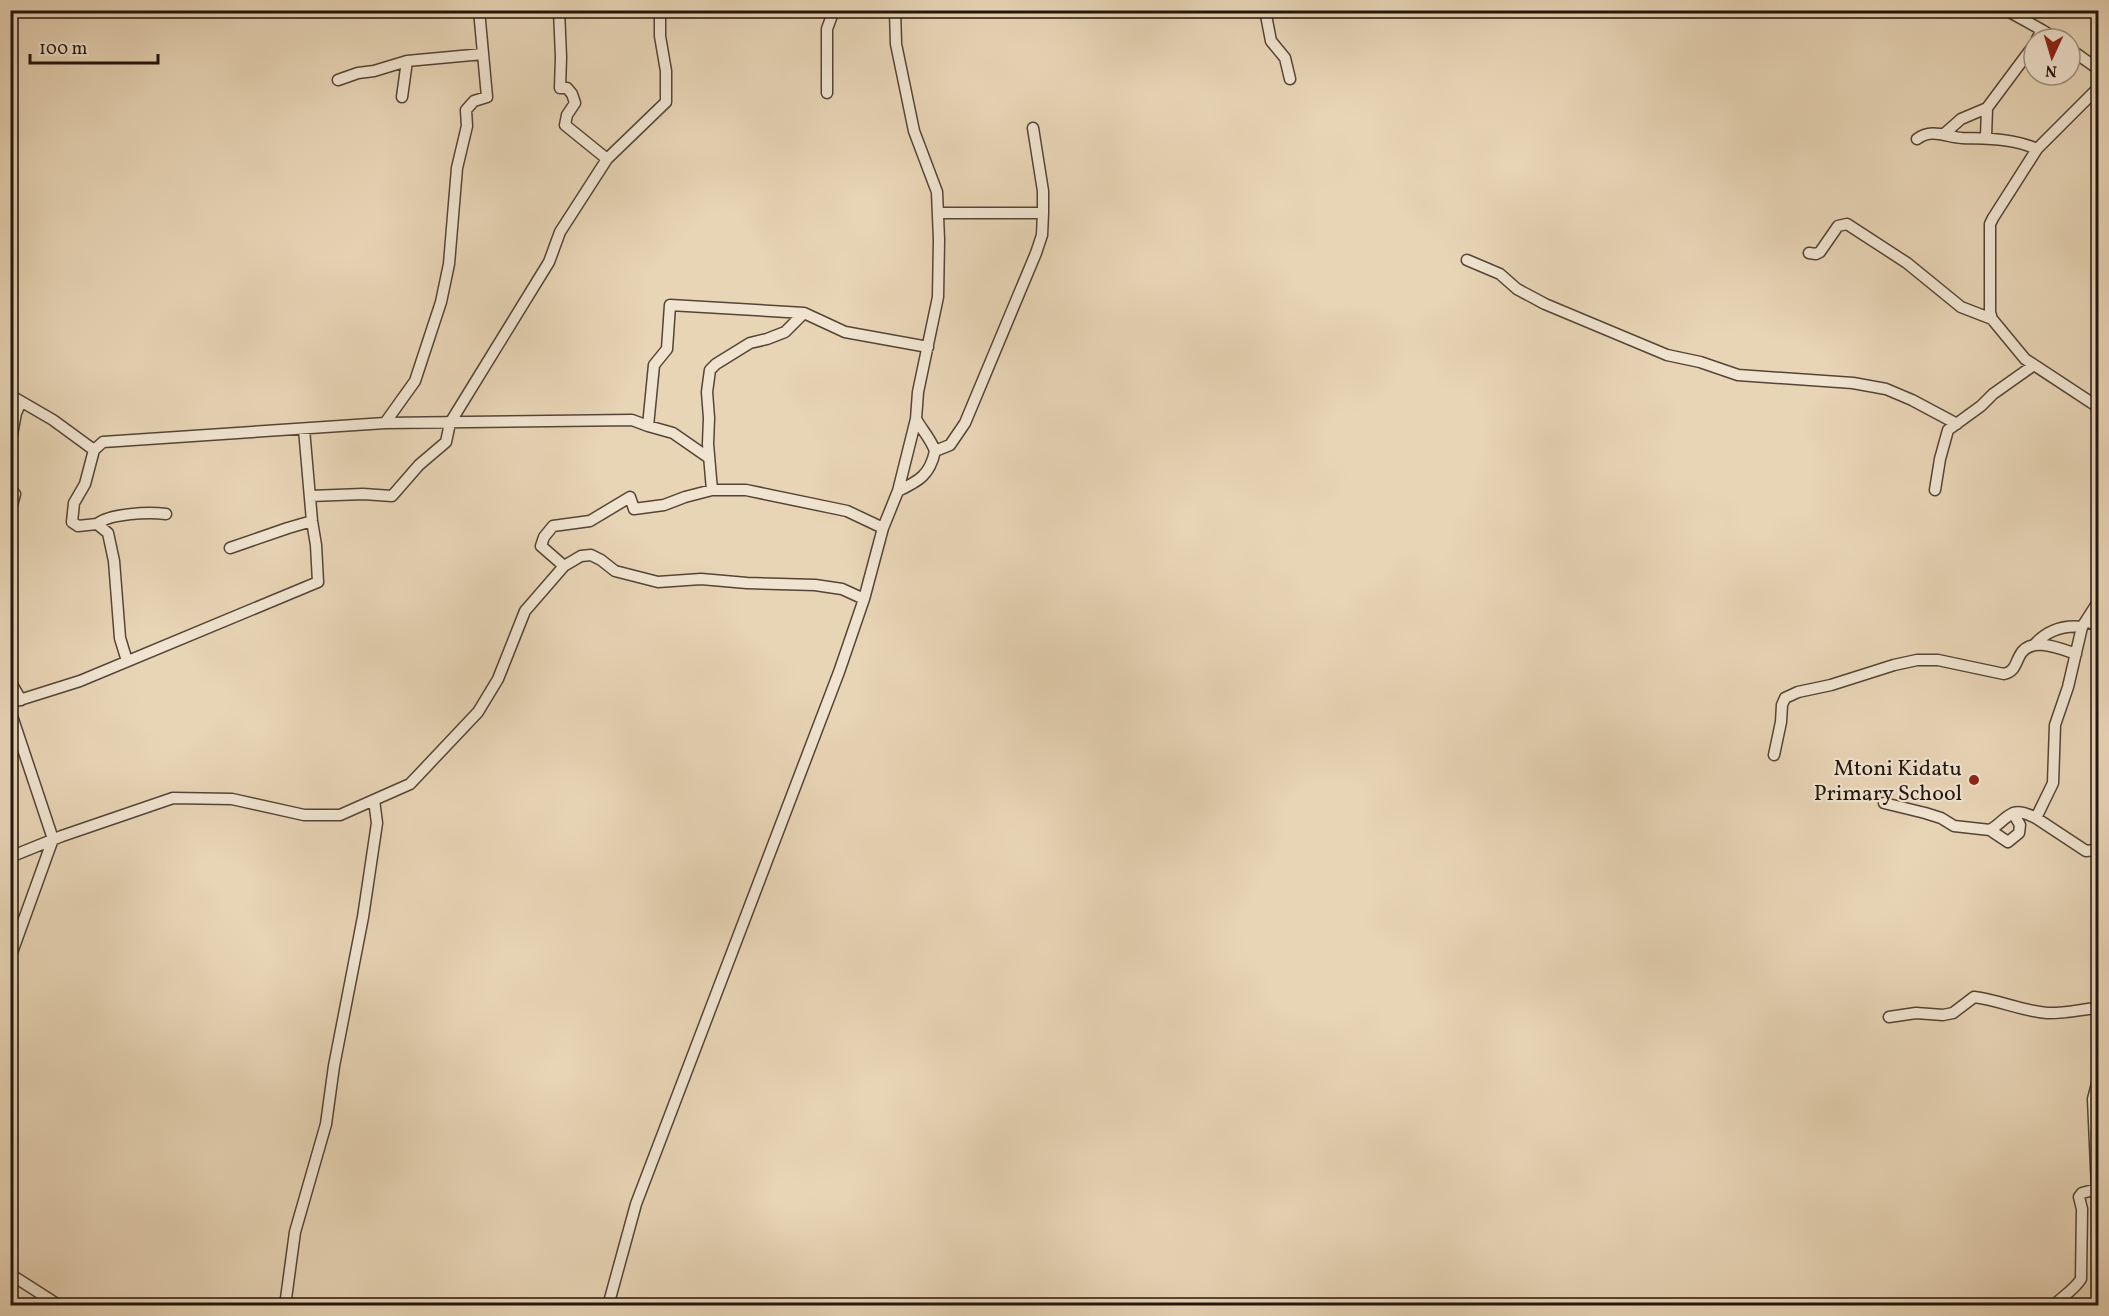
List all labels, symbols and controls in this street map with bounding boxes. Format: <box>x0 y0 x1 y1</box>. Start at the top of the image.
scale bar <box>30 27 158 65</box>
north arrow <box>2022 27 2082 87</box>
text: 100 m <box>39 37 88 62</box>
text: N <box>2044 59 2058 81</box>
place label: Mtoni Kidatu Primary School <box>1814 754 1962 810</box>
marker: Mtoni Kidatu Primary School <box>1967 773 1981 787</box>

